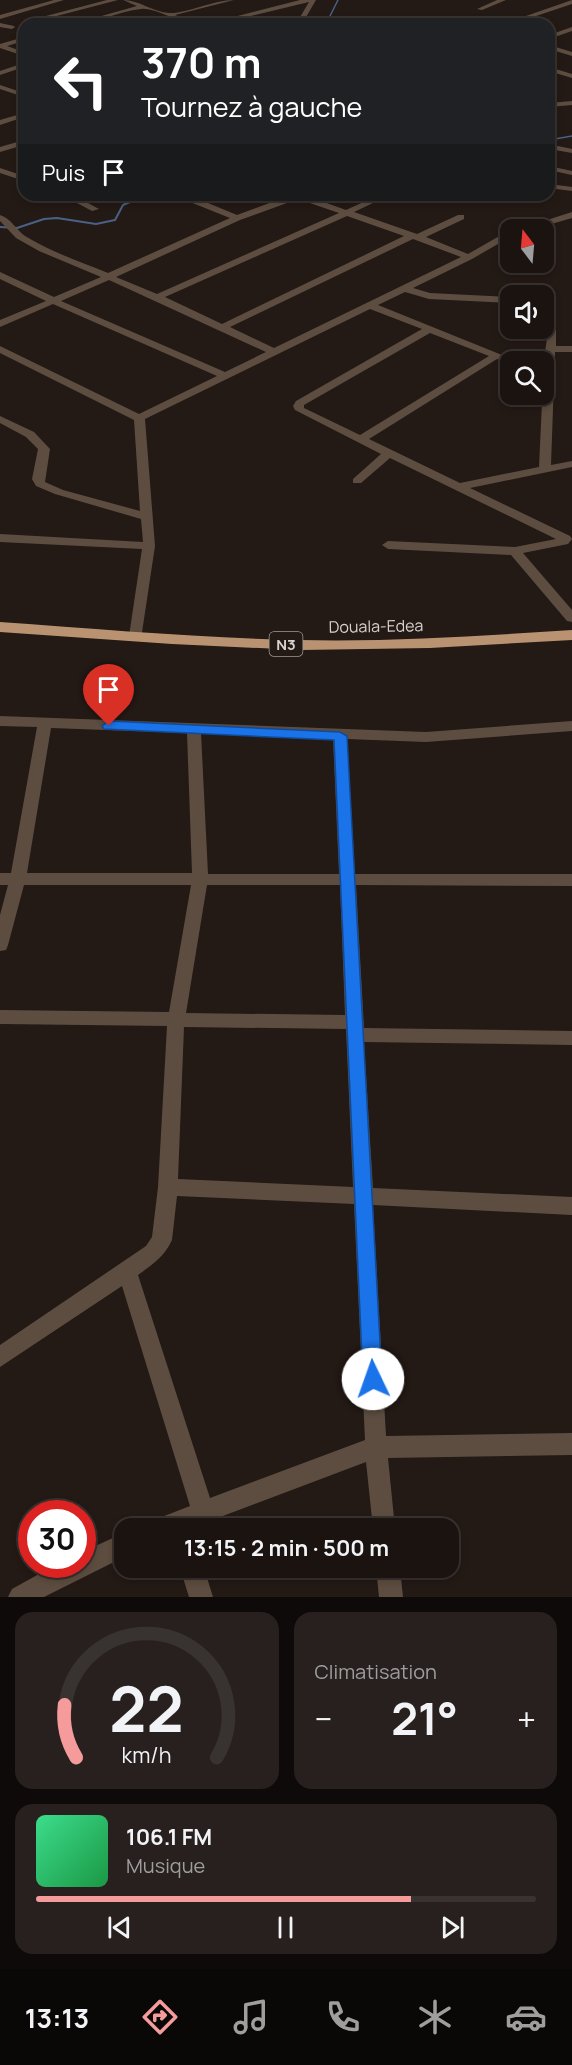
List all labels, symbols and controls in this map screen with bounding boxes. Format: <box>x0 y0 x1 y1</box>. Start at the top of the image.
text: 370 m <box>141 33 262 91</box>
icon: left <box>42 42 120 120</box>
text: Tournez à gauche <box>141 88 362 125</box>
icon: arrive <box>97 156 130 189</box>
text: Puis <box>42 158 85 188</box>
north arrow <box>500 219 554 273</box>
map controls <box>500 219 554 405</box>
button: sound <box>500 285 554 339</box>
button: search <box>500 351 554 405</box>
street label: Douala-Edea <box>329 614 423 638</box>
road number: N3 <box>270 632 302 656</box>
pin <box>83 664 134 726</box>
icon: arrive <box>92 673 125 706</box>
position arrow <box>341 1347 405 1411</box>
speed limit sign: 30 <box>18 1500 96 1578</box>
text: 13:15 · 2 min · 500 m <box>184 1533 389 1563</box>
text: Climatisation <box>315 1658 437 1685</box>
text: 22 <box>110 1665 184 1751</box>
text: 21° <box>391 1687 458 1749</box>
text: − <box>315 1696 332 1741</box>
text: + <box>517 1696 536 1741</box>
text: km/h <box>122 1740 172 1769</box>
text: 106.1 FM <box>126 1822 212 1852</box>
text: Musique <box>126 1852 205 1879</box>
icon: previous <box>103 1911 136 1944</box>
icon: pause <box>269 1911 302 1944</box>
icon: next <box>436 1911 469 1944</box>
icon: directions <box>139 1996 181 2038</box>
icon: music <box>230 1996 272 2038</box>
icon: phone <box>322 1996 364 2038</box>
icon: climate <box>414 1996 456 2038</box>
icon: car <box>505 1996 547 2038</box>
text: 13:13 <box>25 1999 89 2036</box>

